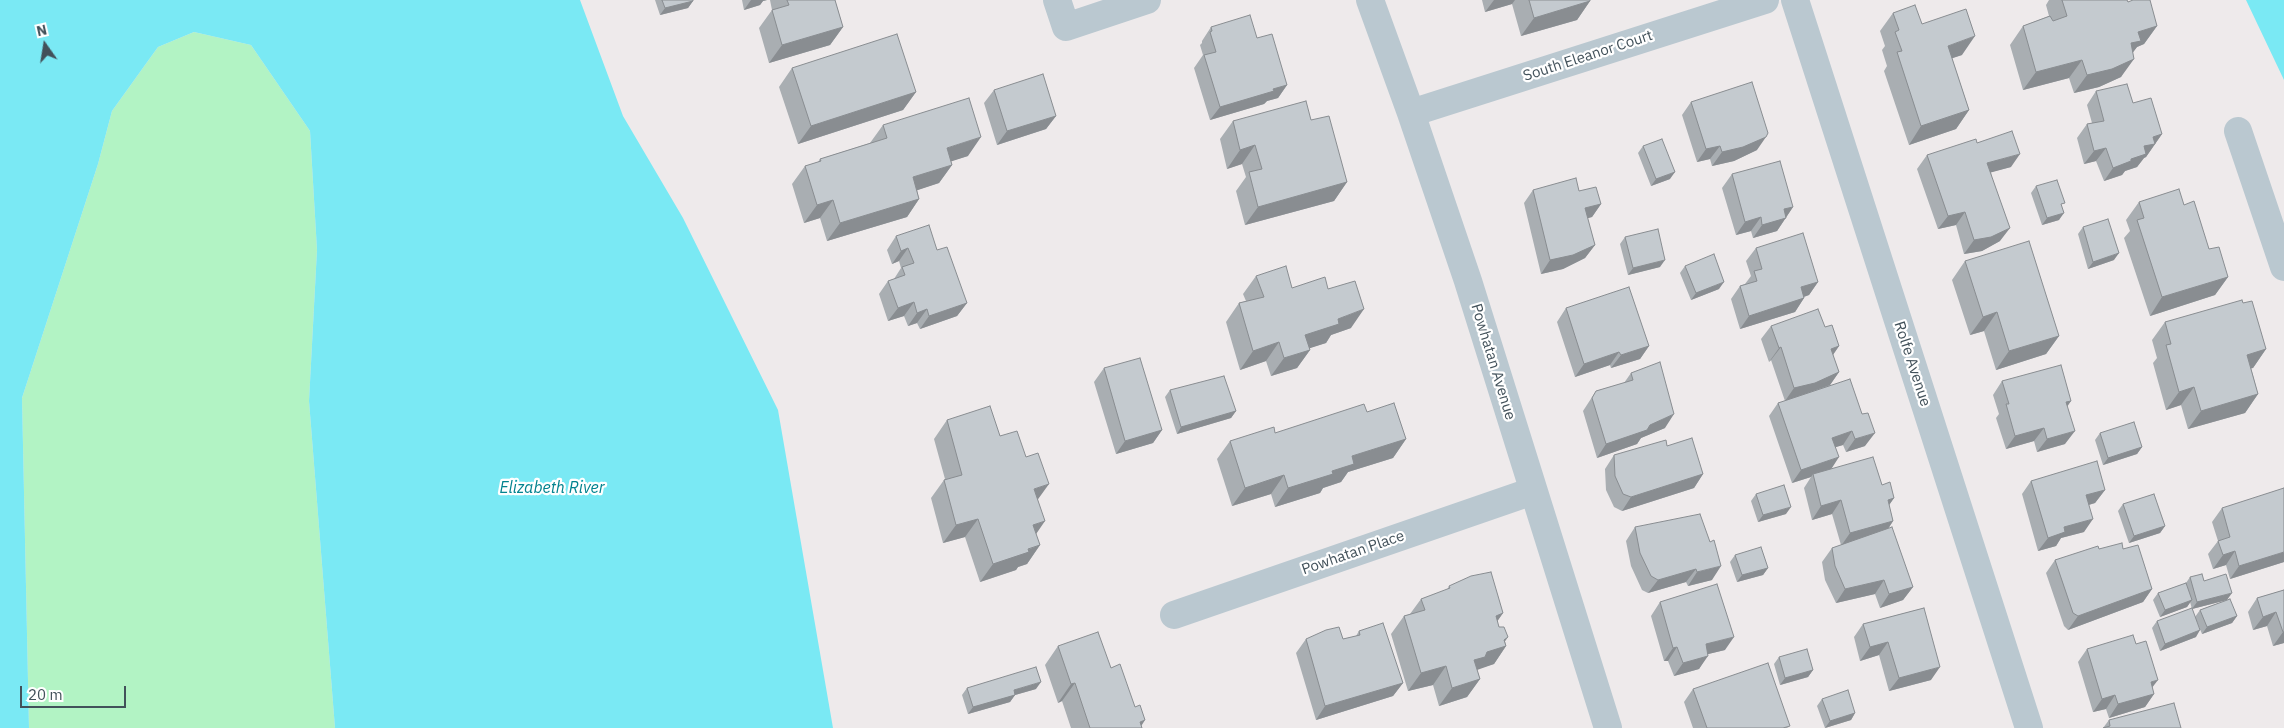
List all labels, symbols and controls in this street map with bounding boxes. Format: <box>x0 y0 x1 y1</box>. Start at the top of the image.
north arrow <box>20 20 70 70</box>
text: N <box>35 20 49 40</box>
street label: South Eleanor Court <box>1521 27 1655 85</box>
street label: Powhatan Avenue <box>1467 302 1519 422</box>
street label: Rolfe Avenue <box>1890 319 1934 409</box>
water label: Elizabeth River <box>499 478 605 498</box>
street label: Powhatan Place <box>1299 527 1407 579</box>
scale bar <box>22 676 129 708</box>
text: 20 m <box>28 685 63 704</box>

